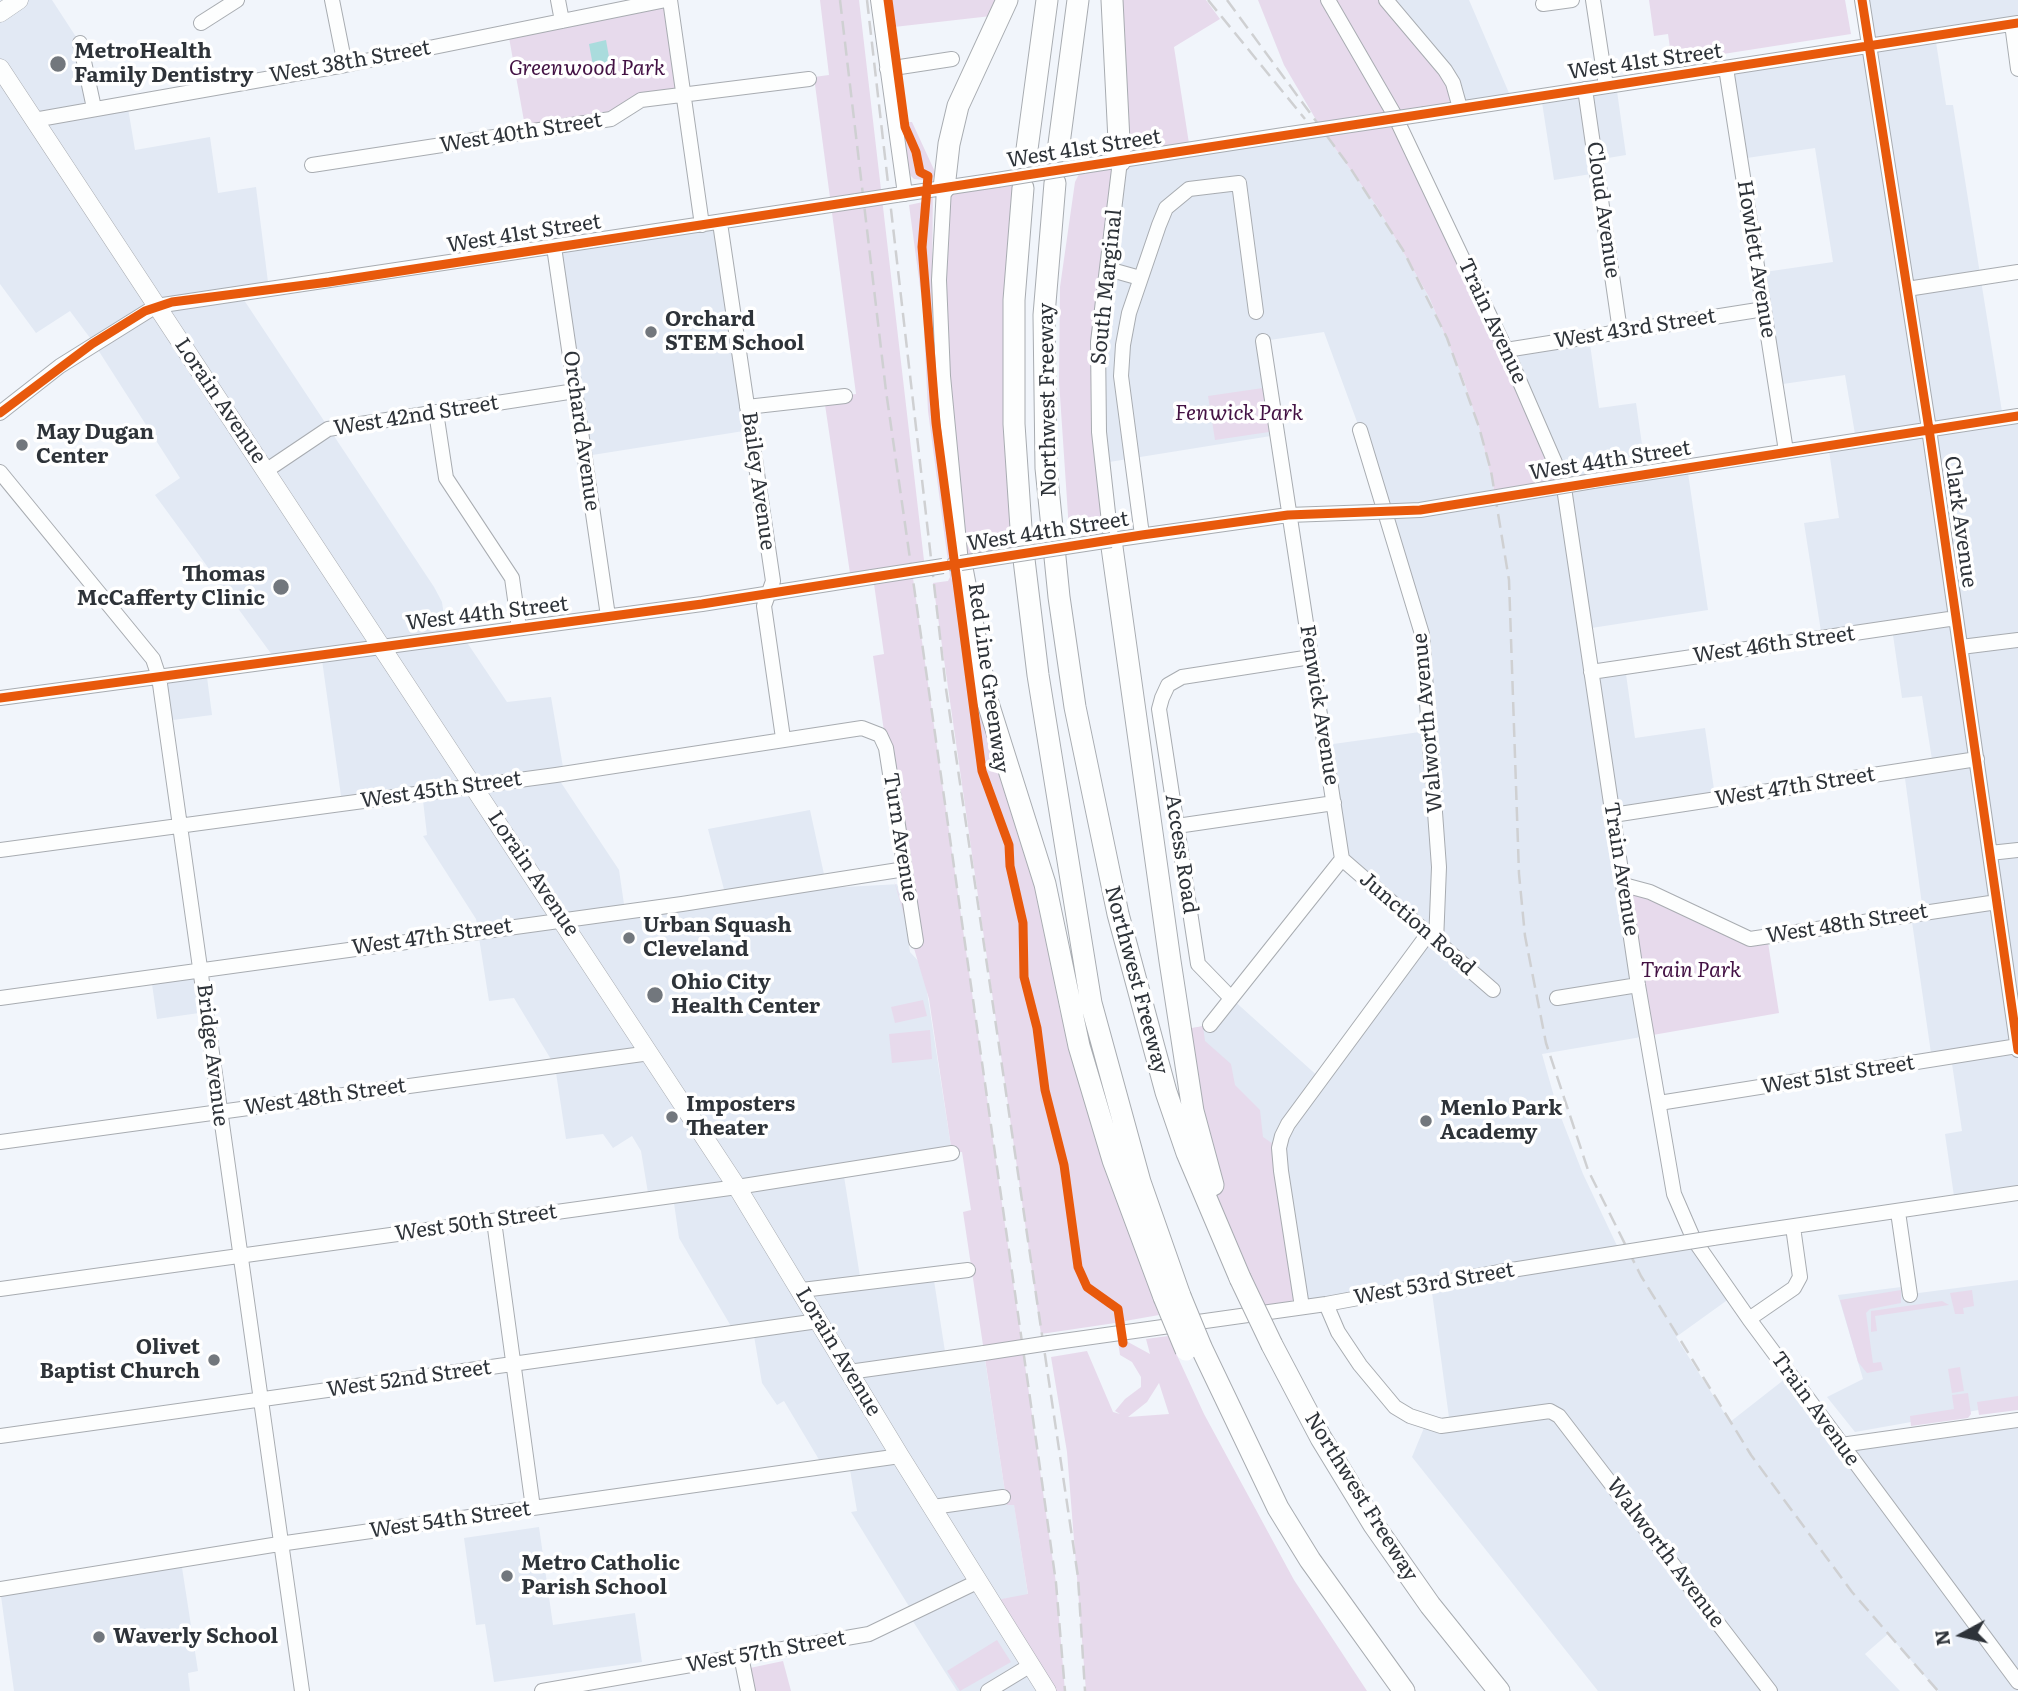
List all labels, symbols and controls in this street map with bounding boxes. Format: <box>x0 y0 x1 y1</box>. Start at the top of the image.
street label: West 38th Street <box>267 35 433 89</box>
place label: MetroHealth Family Dentistry <box>74 39 253 89</box>
street label: West 41st Street <box>1566 39 1724 85</box>
marker: MetroHealth Family Dentistry <box>48 54 68 74</box>
park label: Greenwood Park <box>509 56 665 82</box>
street label: West 40th Street <box>438 108 604 158</box>
street label: West 41st Street <box>1005 124 1163 174</box>
street label: Cloud Avenue <box>1581 140 1625 280</box>
street label: Howlett Avenue <box>1731 178 1781 340</box>
street label: South Marginal <box>1086 208 1128 366</box>
street label: West 41st Street <box>445 209 603 259</box>
street label: Train Avenue <box>1452 254 1532 388</box>
street label: Northwest Freeway <box>1034 303 1062 497</box>
street label: West 43rd Street <box>1552 304 1718 354</box>
place label: Orchard STEM School <box>665 307 804 357</box>
marker: Orchard STEM School <box>643 324 659 340</box>
street label: Lorain Avenue <box>169 334 271 468</box>
street label: Orchard Avenue <box>557 349 605 513</box>
street label: West 42nd Street <box>332 391 500 441</box>
park label: Fenwick Park <box>1175 401 1303 427</box>
street label: Bailey Avenue <box>736 410 780 552</box>
place label: May Dugan Center <box>36 420 154 470</box>
street label: West 44th Street <box>1527 436 1693 486</box>
marker: May Dugan Center <box>14 437 30 453</box>
street label: Clark Avenue <box>1938 454 1982 590</box>
street label: West 44th Street <box>965 507 1131 557</box>
place label: Thomas McCafferty Clinic <box>77 562 265 612</box>
marker: Thomas McCafferty Clinic <box>271 577 291 597</box>
street label: Red Line Greenway <box>962 581 1014 775</box>
street label: West 44th Street <box>404 592 570 636</box>
street label: West 46th Street <box>1691 621 1857 669</box>
street label: Fenwick Avenue <box>1294 623 1344 787</box>
street label: Walworth Avenue <box>1408 632 1448 814</box>
street label: West 47th Street <box>1713 762 1877 812</box>
street label: West 45th Street <box>359 766 523 814</box>
street label: Turn Avenue <box>877 771 923 903</box>
street label: Access Road <box>1159 792 1203 916</box>
street label: Train Avenue <box>1598 800 1644 938</box>
street label: Lorain Avenue <box>482 807 584 941</box>
street label: Junction Road <box>1354 867 1480 981</box>
street label: Northwest Freeway <box>1099 883 1173 1077</box>
street label: West 48th Street <box>1764 899 1930 949</box>
street label: West 47th Street <box>350 913 514 961</box>
place label: Urban Squash Cleveland <box>643 913 792 963</box>
marker: Urban Squash Cleveland <box>621 930 637 946</box>
park label: Train Park <box>1641 958 1741 984</box>
place label: Ohio City Health Center <box>671 970 820 1020</box>
street label: Bridge Avenue <box>191 982 233 1128</box>
marker: Ohio City Health Center <box>645 985 665 1005</box>
street label: West 51st Street <box>1760 1050 1916 1100</box>
street label: West 48th Street <box>242 1073 408 1121</box>
place label: Imposters Theater <box>686 1092 795 1142</box>
place label: Menlo Park Academy <box>1440 1096 1562 1146</box>
marker: Imposters Theater <box>664 1109 680 1125</box>
marker: Menlo Park Academy <box>1418 1113 1434 1129</box>
street label: West 50th Street <box>394 1199 558 1247</box>
street label: West 53rd Street <box>1352 1257 1516 1311</box>
street label: Lorain Avenue <box>790 1283 886 1421</box>
place label: Olivet Baptist Church <box>39 1335 200 1385</box>
street label: Train Avenue <box>1765 1347 1865 1471</box>
marker: Olivet Baptist Church <box>206 1352 222 1368</box>
street label: West 52nd Street <box>325 1355 493 1403</box>
street label: Northwest Freeway <box>1299 1408 1423 1586</box>
street label: Walworth Avenue <box>1601 1473 1729 1633</box>
street label: West 54th Street <box>368 1496 532 1544</box>
place label: Metro Catholic Parish School <box>521 1551 680 1601</box>
marker: Metro Catholic Parish School <box>499 1568 515 1584</box>
north arrow <box>1927 1600 1997 1670</box>
place label: Waverly School <box>113 1624 278 1650</box>
street label: West 57th Street <box>684 1626 848 1678</box>
text: N <box>1926 1628 1956 1648</box>
marker: Waverly School <box>91 1629 107 1645</box>

